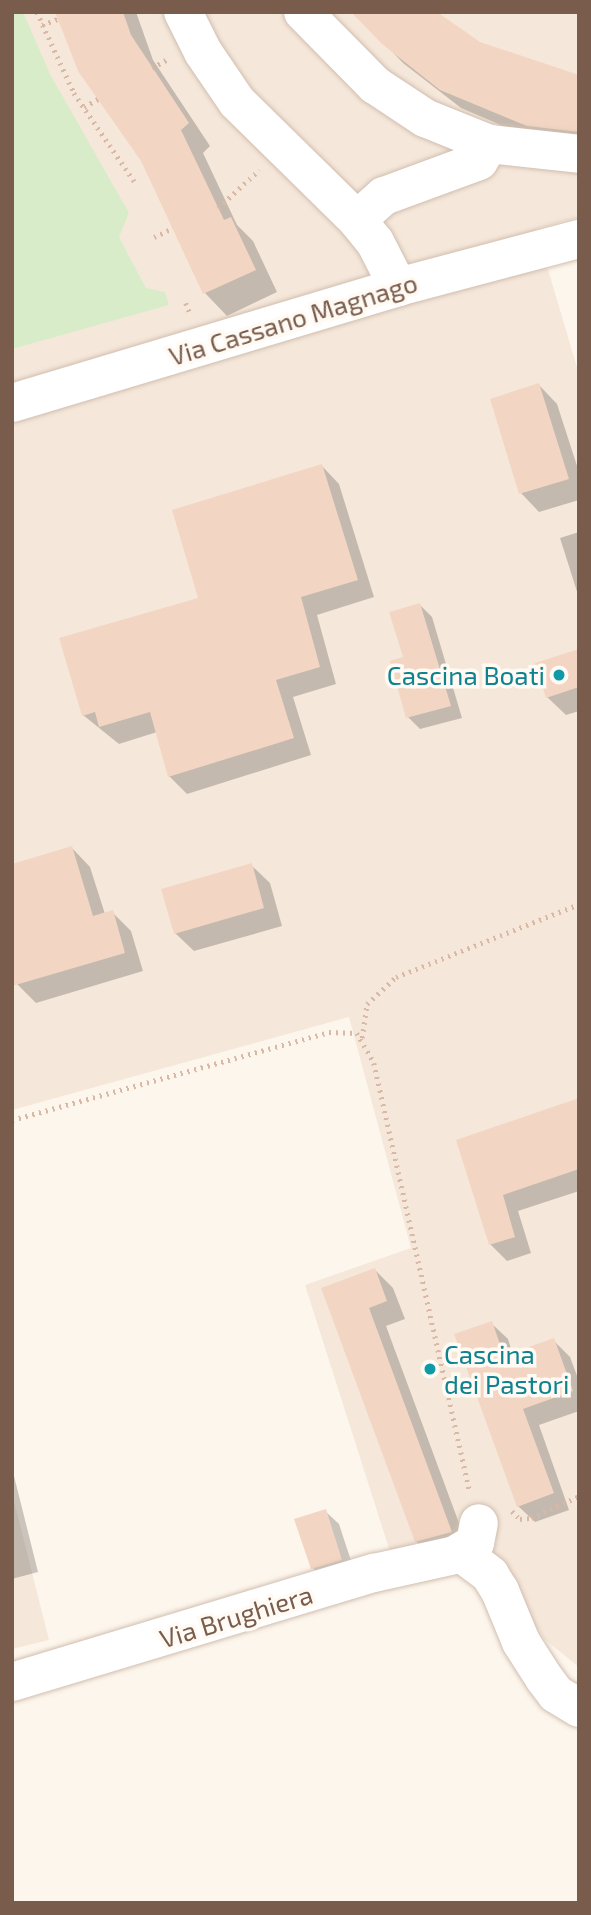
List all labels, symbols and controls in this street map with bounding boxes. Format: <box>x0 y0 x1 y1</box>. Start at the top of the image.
street label: Via Cassano Magnago <box>165 266 421 372</box>
place label: Cascina Boati <box>387 659 545 691</box>
marker: Cascina Boati <box>551 667 567 683</box>
place label: Cascina dei Pastori <box>444 1338 569 1400</box>
marker: Cascina dei Pastori <box>422 1361 438 1377</box>
street label: Via Brughiera <box>156 1578 316 1654</box>

